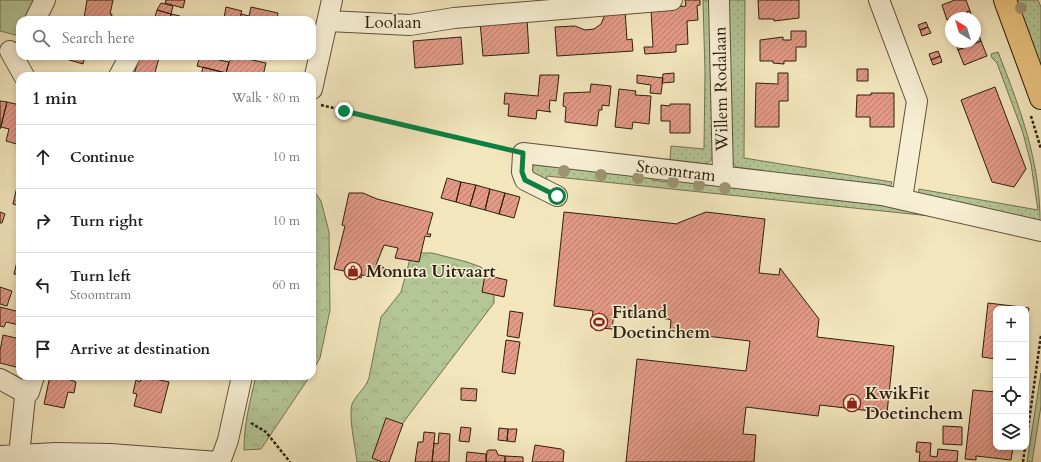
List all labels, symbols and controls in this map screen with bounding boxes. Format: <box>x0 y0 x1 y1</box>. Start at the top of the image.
street label: Loolaan <box>364 11 422 34</box>
north arrow <box>945 12 981 48</box>
search box <box>16 16 316 60</box>
street label: Willem Rodalaan <box>708 26 734 153</box>
icon: search <box>30 27 52 49</box>
text: Search here <box>62 28 135 48</box>
text: 1 min <box>32 87 77 110</box>
text: Walk · 80 m <box>232 89 300 107</box>
route end <box>335 102 353 120</box>
icon: ahead <box>32 146 54 168</box>
text: Continue <box>70 147 135 167</box>
text: 10 m <box>272 148 300 166</box>
street label: Stoomtram <box>635 155 718 187</box>
route start <box>548 187 566 205</box>
icon: right <box>32 210 54 232</box>
text: Turn right <box>70 211 143 231</box>
text: 10 m <box>272 212 300 230</box>
place label: Monuta Uitvaart <box>366 260 496 283</box>
shop icon: Monuta Uitvaart <box>343 261 363 281</box>
text: Turn left <box>70 266 131 286</box>
icon: left <box>32 274 54 296</box>
text: 60 m <box>272 276 300 294</box>
text: Stoomtram <box>70 286 131 304</box>
place label: Fitland Doetinchem <box>612 301 710 344</box>
map controls <box>993 306 1029 450</box>
button: + <box>993 306 1029 342</box>
sports icon: Fitland Doetinchem <box>589 312 609 332</box>
icon: arrive <box>32 338 54 360</box>
text: Arrive at destination <box>70 339 210 359</box>
button: − <box>993 342 1029 378</box>
button: locate <box>993 378 1029 414</box>
place label: KwikFit Doetinchem <box>865 382 963 425</box>
shop icon: KwikFit Doetinchem <box>842 393 862 413</box>
button: layers <box>993 414 1029 450</box>

